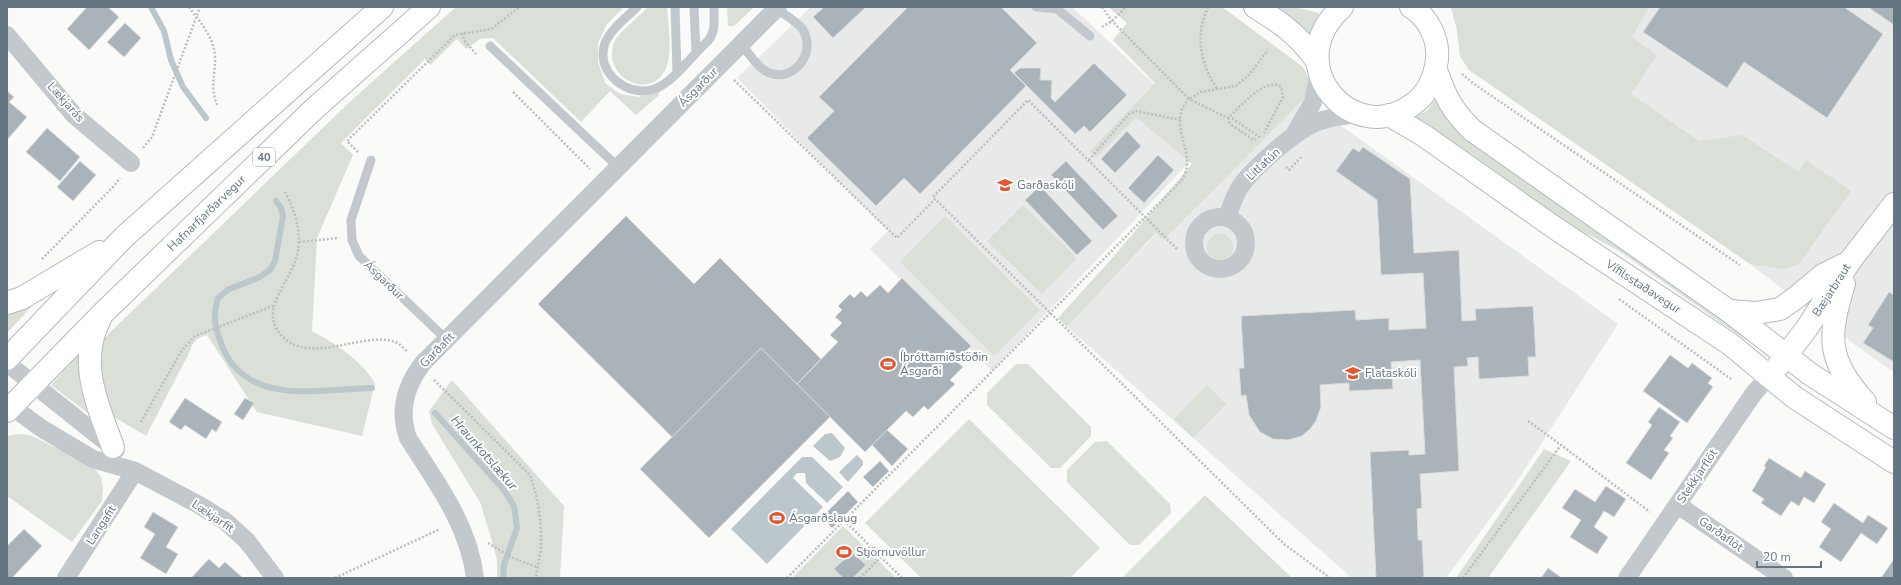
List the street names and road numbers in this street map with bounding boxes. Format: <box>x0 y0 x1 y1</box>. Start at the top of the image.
street label: Ásgarður <box>675 63 722 110</box>
street label: Lækjarás <box>44 79 88 126</box>
street label: Litlatún <box>1242 144 1284 184</box>
road number: 40 <box>253 148 275 166</box>
street label: Hafnarfjarðarvegur <box>164 171 250 255</box>
street label: Vífilsstaðavegur <box>1602 255 1685 318</box>
street label: Ásgarður <box>361 257 408 304</box>
street label: Bæjarbraut <box>1808 259 1855 320</box>
street label: Garðafit <box>416 328 458 371</box>
street label: Stekkjarflöt <box>1673 445 1721 506</box>
street label: Lækjarfit <box>189 496 238 536</box>
street label: Langafit <box>82 502 120 548</box>
street label: Garðaflöt <box>1696 513 1747 556</box>

